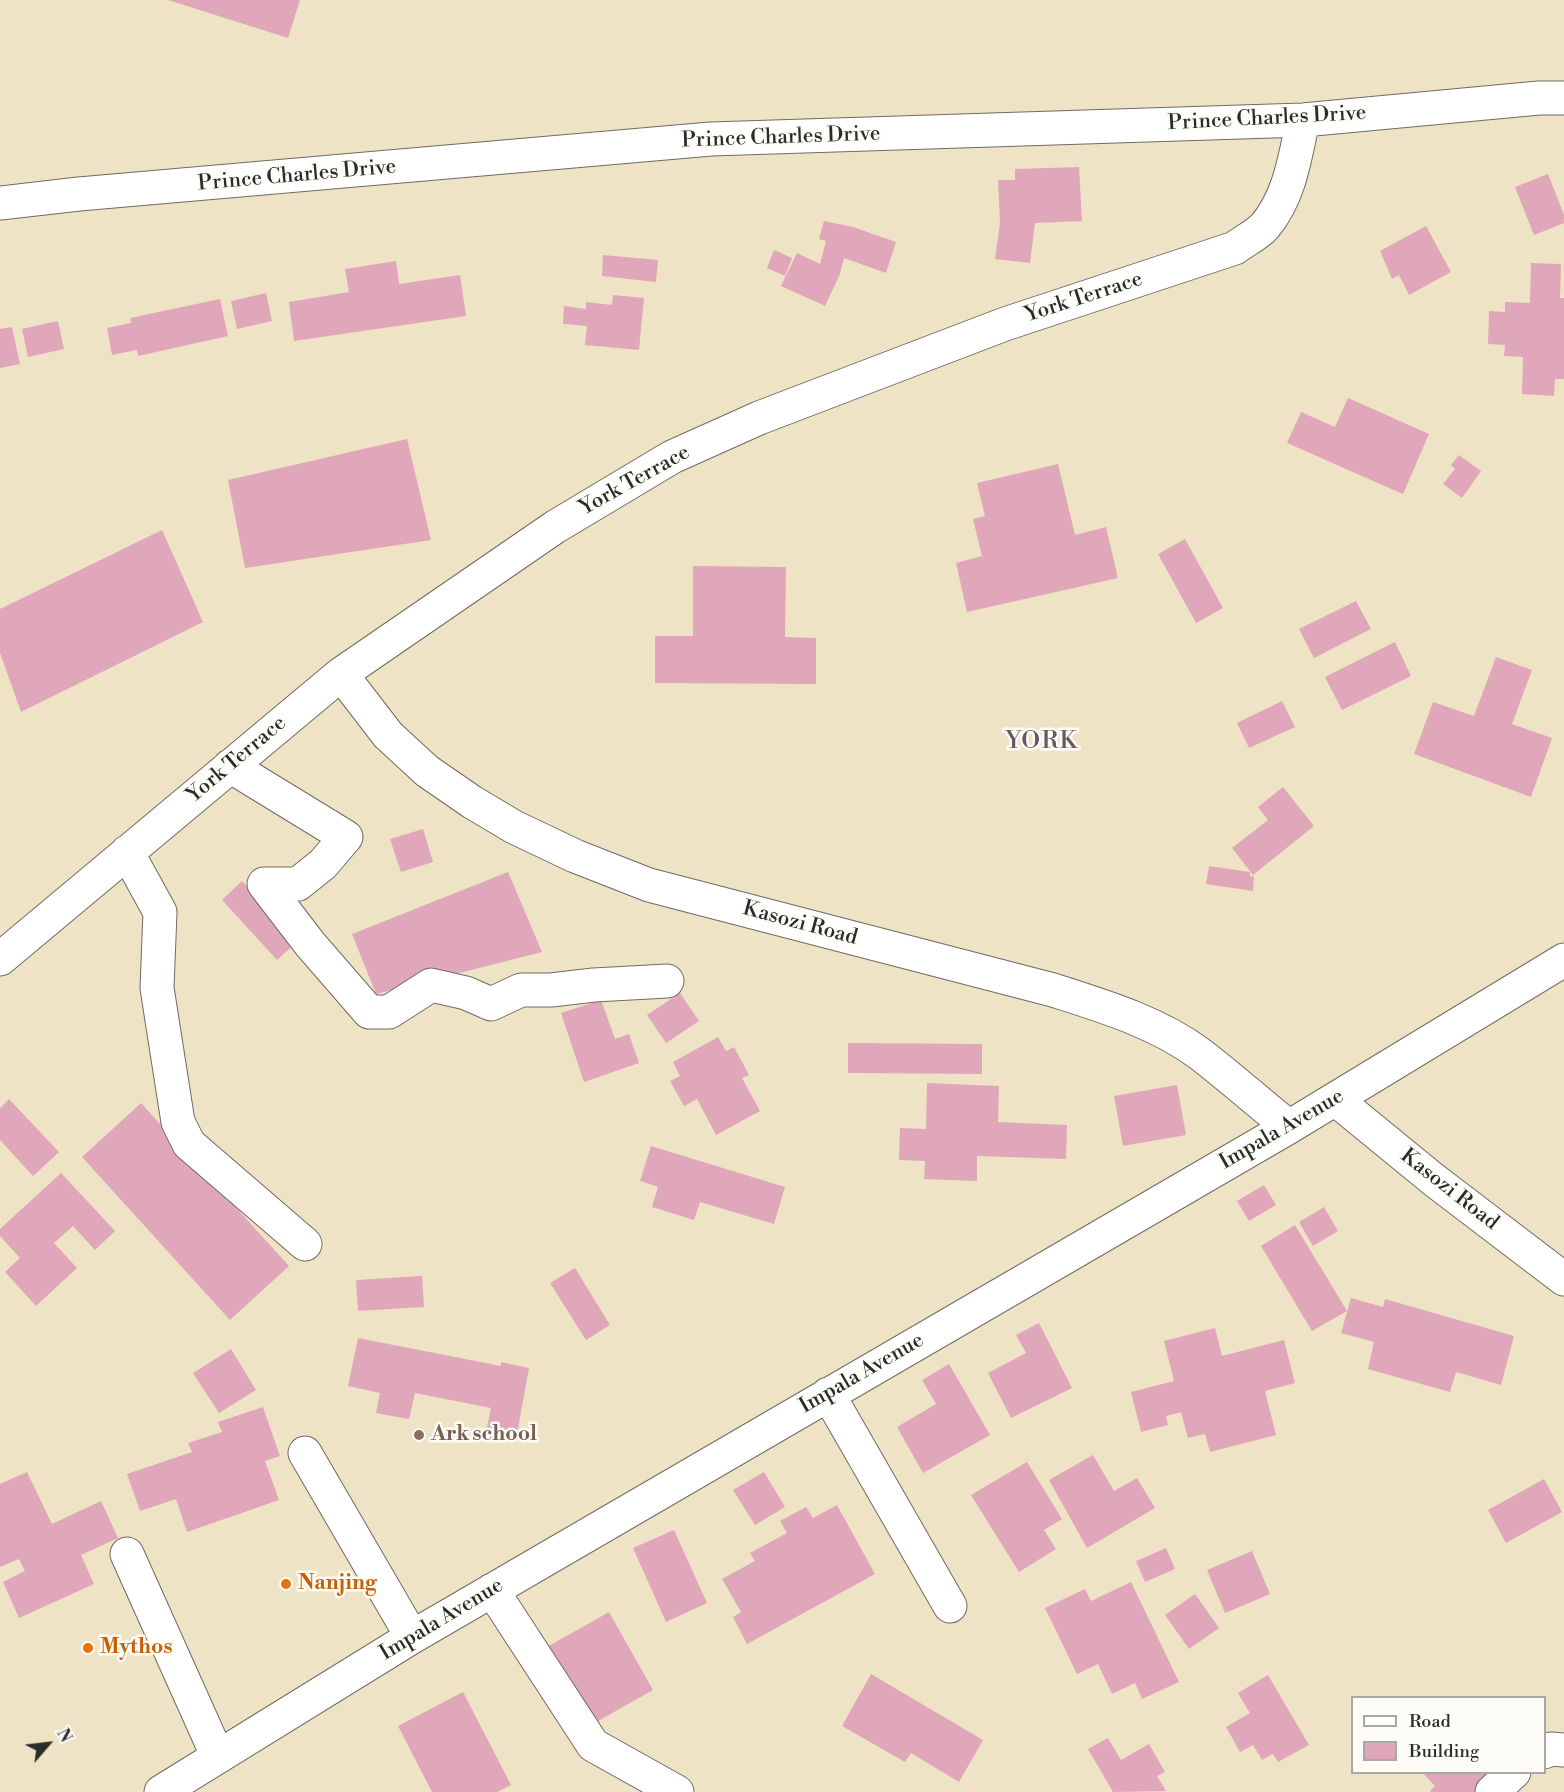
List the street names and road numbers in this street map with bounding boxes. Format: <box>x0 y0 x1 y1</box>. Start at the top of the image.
street label: Prince Charles Drive <box>1167 101 1367 137</box>
street label: Prince Charles Drive <box>681 122 881 154</box>
street label: Prince Charles Drive <box>197 155 397 197</box>
street label: York Terrace <box>1022 267 1146 329</box>
street label: York Terrace <box>576 440 694 522</box>
street label: York Terrace <box>182 711 292 809</box>
street label: Kasozi Road <box>740 897 860 951</box>
street label: Impala Avenue <box>1215 1084 1349 1176</box>
street label: Kasozi Road <box>1395 1144 1503 1236</box>
street label: Impala Avenue <box>795 1328 929 1420</box>
street label: Impala Avenue <box>376 1573 508 1667</box>

